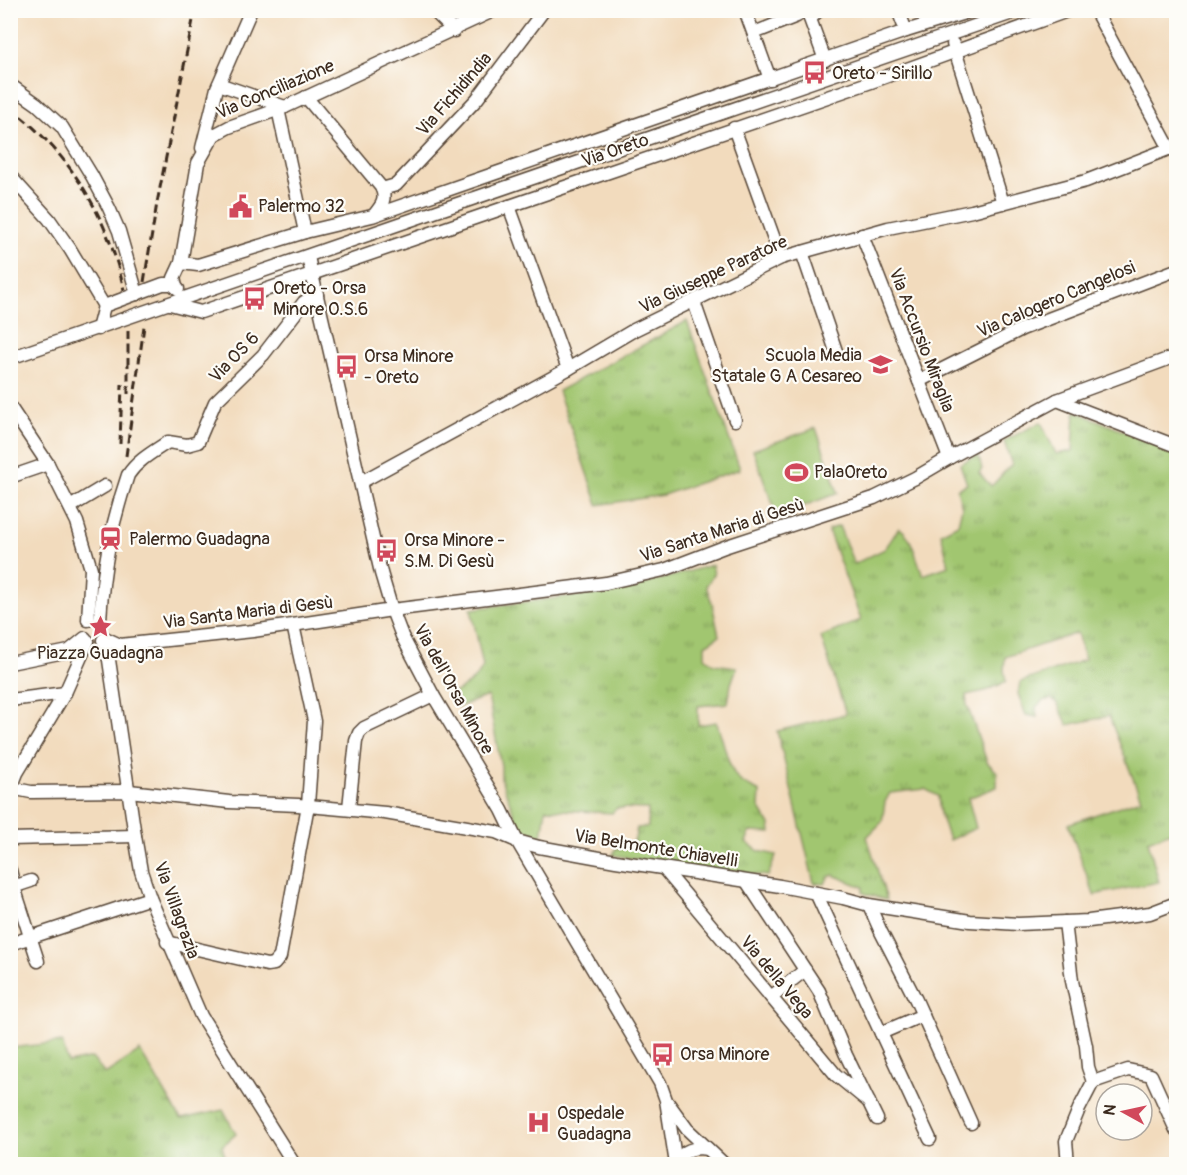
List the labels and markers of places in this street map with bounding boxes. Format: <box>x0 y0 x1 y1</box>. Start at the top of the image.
bus stop icon: Oreto - Sirillo <box>801 60 827 86</box>
place label: Oreto - Sirillo <box>832 62 933 85</box>
public building icon: Palermo 32 <box>227 193 253 219</box>
place label: Palermo 32 <box>258 195 345 218</box>
place label: Oreto - Orsa Minore O.S.6 <box>273 277 368 321</box>
bus stop icon: Oreto - Orsa Minore O.S.6 <box>242 285 268 311</box>
place label: Scuola Media Statale G A Cesareo <box>711 344 862 388</box>
place label: Orsa Minore - Oreto <box>364 345 453 389</box>
school or university icon: Scuola Media Statale G A Cesareo <box>867 352 893 378</box>
bus stop icon: Orsa Minore - Oreto <box>333 353 359 379</box>
sports icon: PalaOreto <box>783 459 809 485</box>
place label: PalaOreto <box>814 461 888 484</box>
station icon: Palermo Guadagna <box>98 526 124 552</box>
place label: Palermo Guadagna <box>129 528 270 551</box>
place label: Orsa Minore - S.M. Di Gesù <box>404 529 505 573</box>
bus stop icon: Orsa Minore - S.M. Di Gesù <box>373 537 399 563</box>
place icon: Piazza Guadagna <box>87 614 113 640</box>
place label: Piazza Guadagna <box>37 642 163 665</box>
bus stop icon: Orsa Minore <box>649 1041 675 1067</box>
place label: Orsa Minore <box>680 1043 769 1066</box>
place label: Ospedale Guadagna <box>557 1102 631 1146</box>
hospital icon: Ospedale Guadagna <box>526 1110 552 1136</box>

